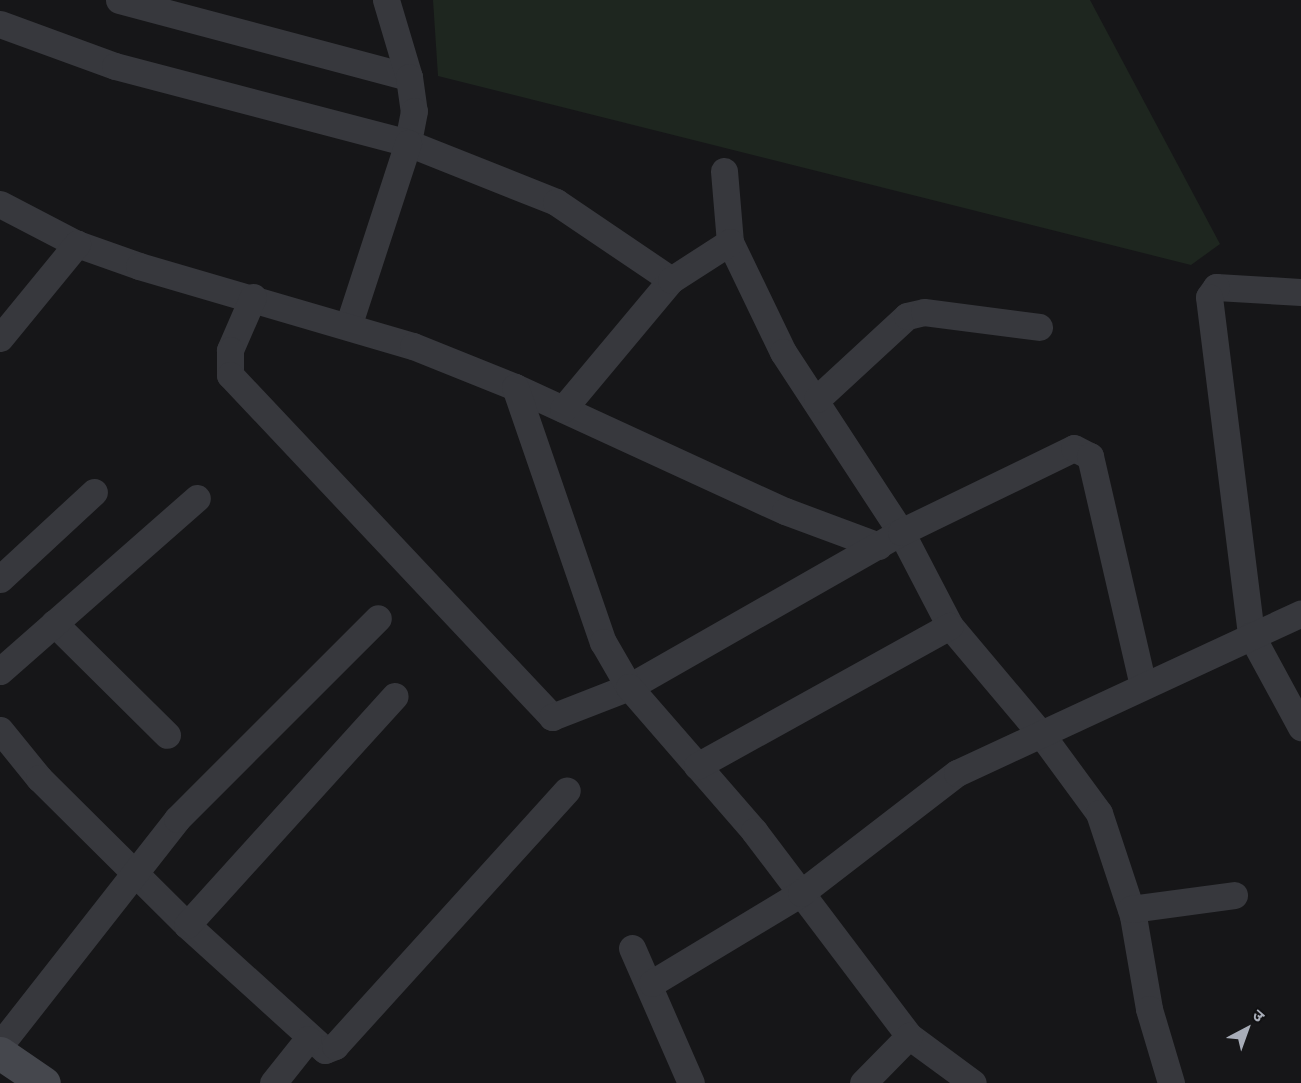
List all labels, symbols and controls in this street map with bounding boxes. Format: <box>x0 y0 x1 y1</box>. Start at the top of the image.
north arrow <box>1217 999 1277 1059</box>
text: उ <box>1248 1004 1270 1027</box>

